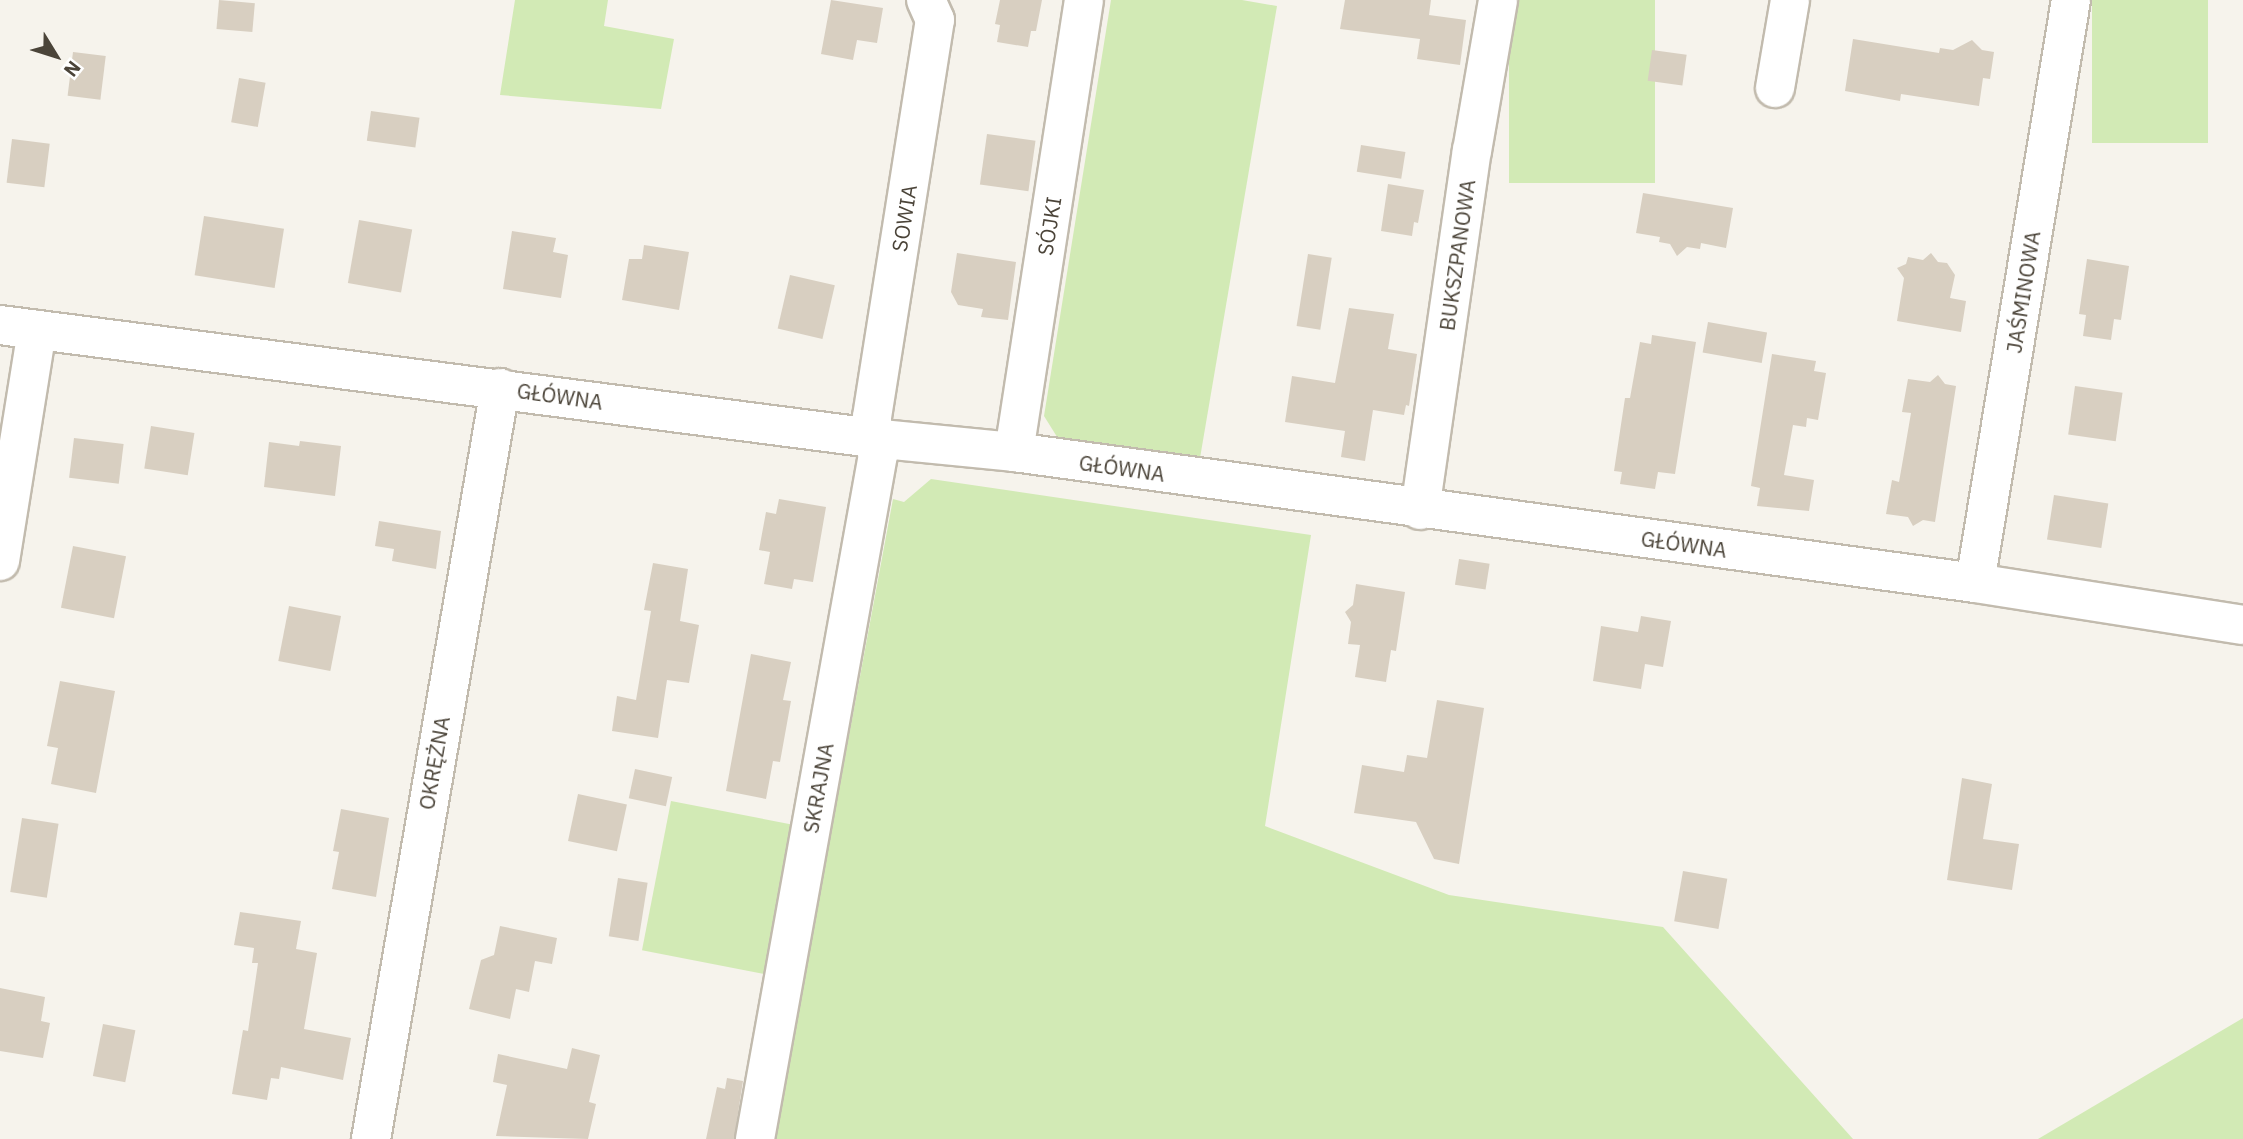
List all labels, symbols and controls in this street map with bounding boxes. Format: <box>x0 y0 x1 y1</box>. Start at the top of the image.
north arrow <box>21 21 91 91</box>
text: N <box>59 56 86 82</box>
street label: BUKSZPANOWA <box>1434 178 1480 332</box>
street label: SOWIA <box>886 183 922 253</box>
street label: SÓJKI <box>1032 195 1066 257</box>
street label: JAŚMINOWA <box>2001 229 2045 355</box>
street label: GŁÓWNA <box>515 378 605 414</box>
street label: GŁÓWNA <box>1077 450 1167 486</box>
street label: GŁÓWNA <box>1639 526 1729 562</box>
street label: OKRĘŻNA <box>413 714 455 812</box>
street label: SKRAJNA <box>798 741 838 835</box>

